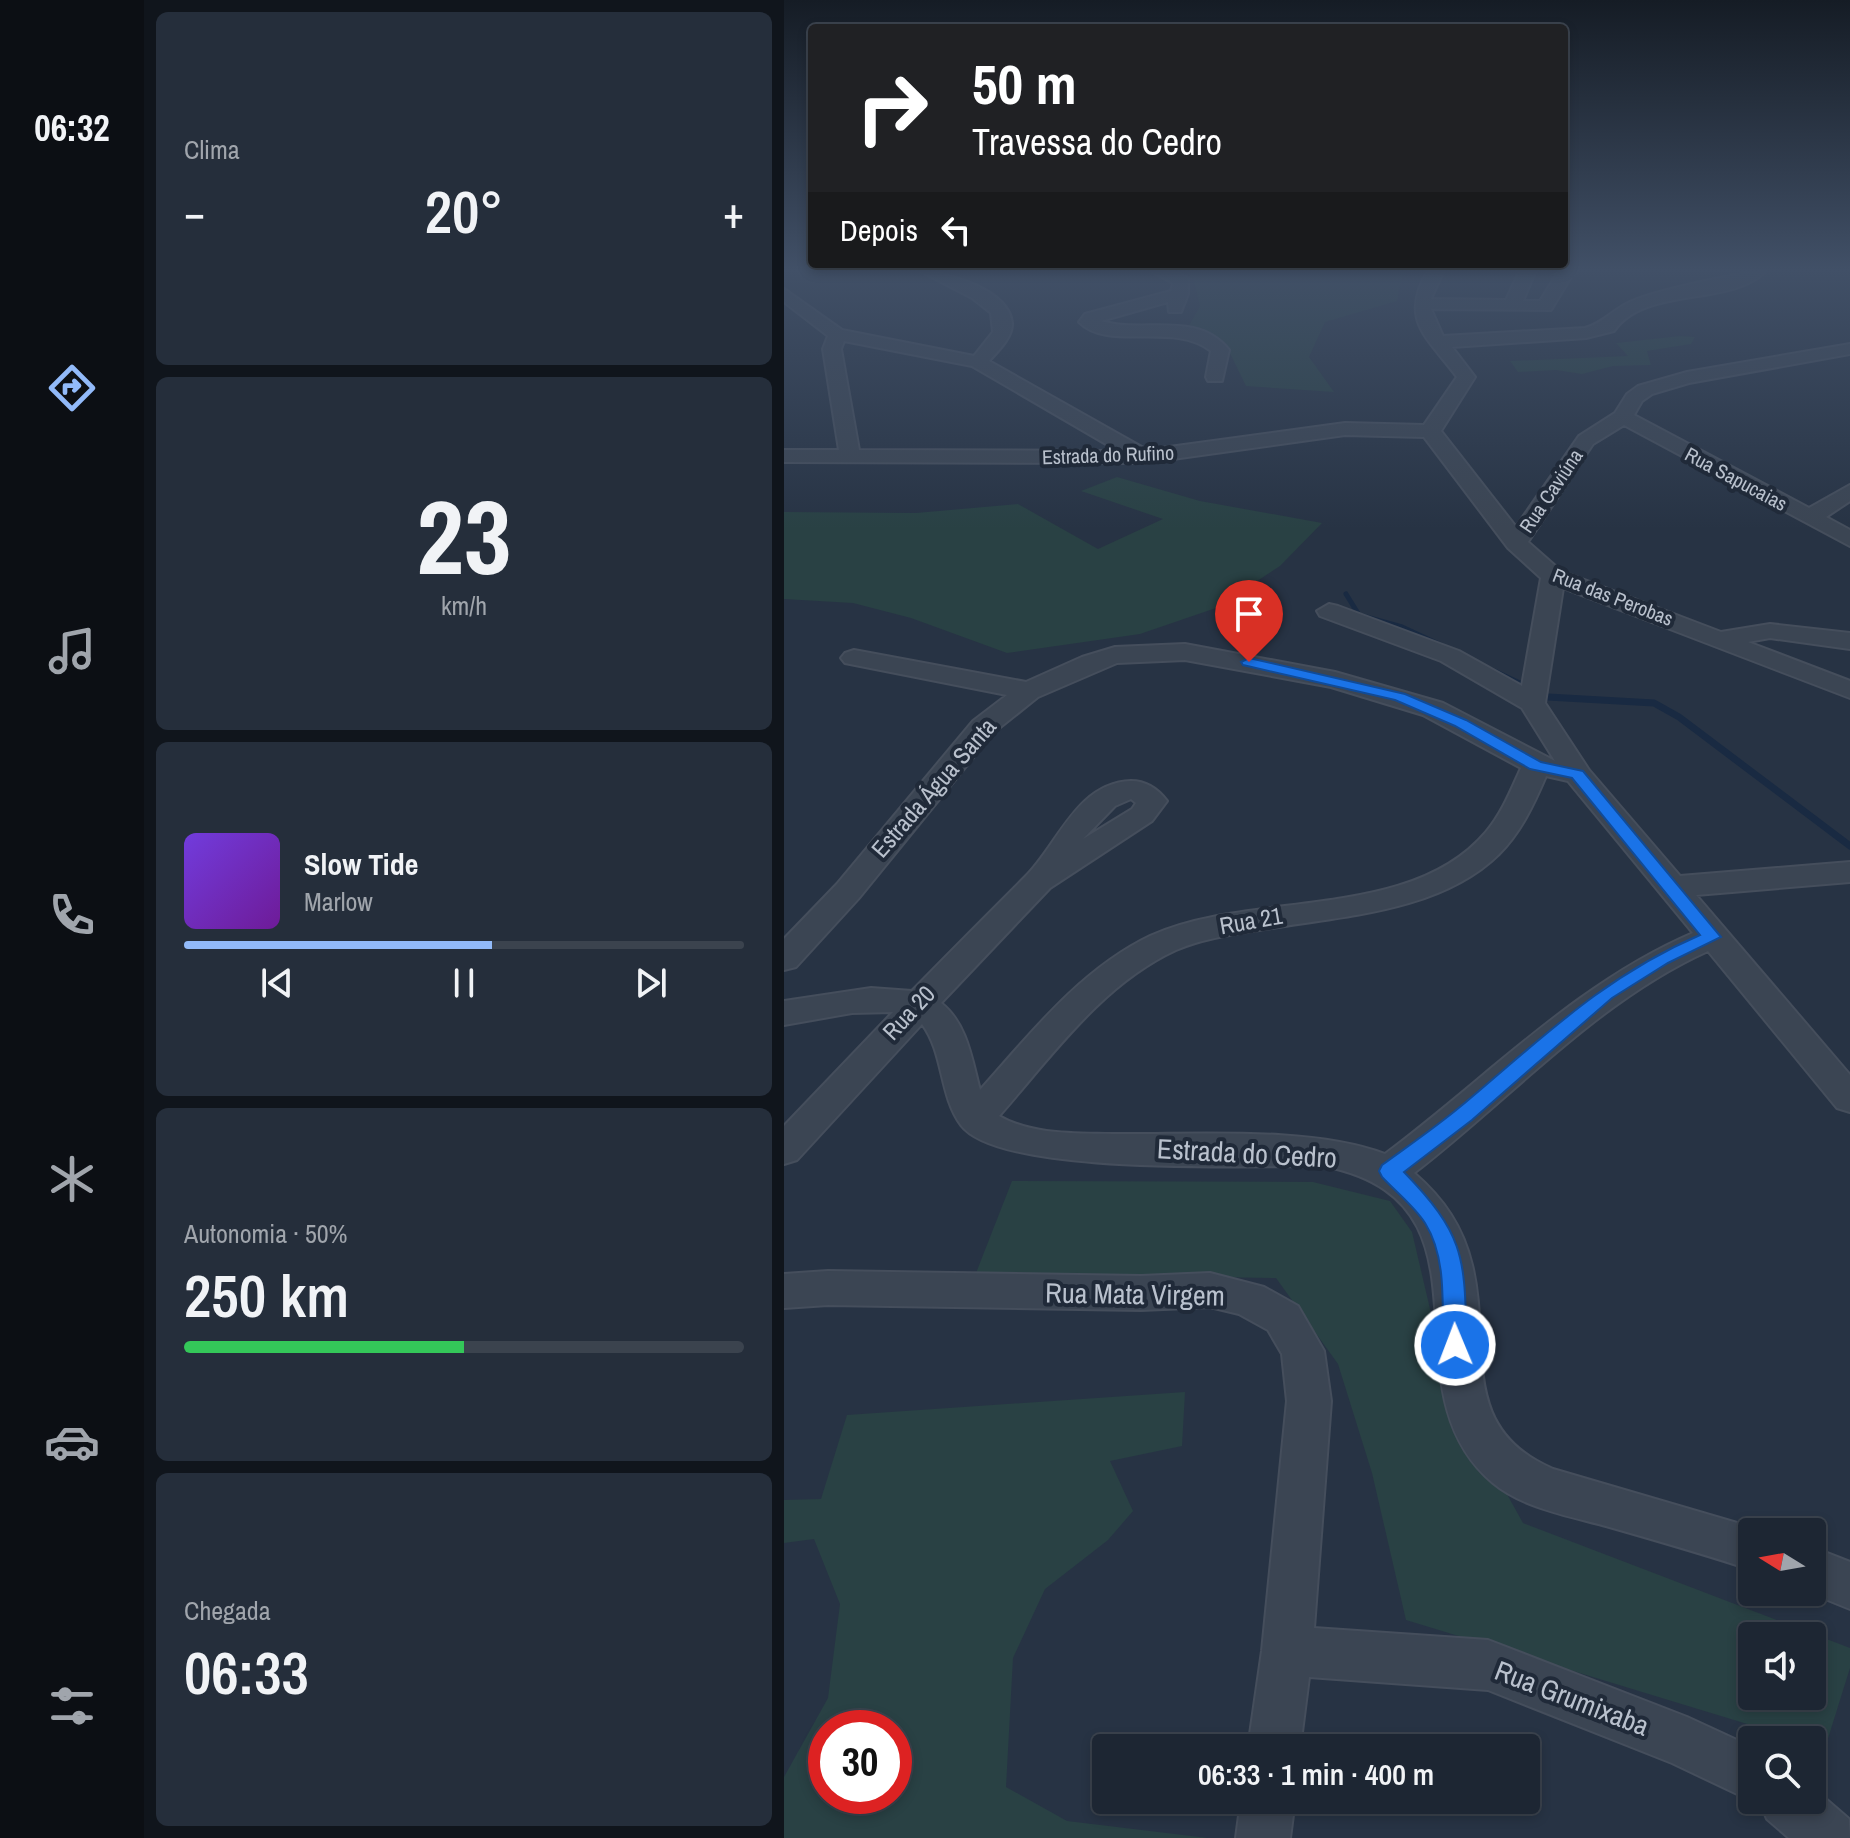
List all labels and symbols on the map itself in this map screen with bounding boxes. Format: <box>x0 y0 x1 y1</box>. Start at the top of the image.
street label: Estrada do Rufino <box>1041 439 1175 470</box>
street label: Rua Sapucaias <box>1680 440 1792 517</box>
street label: Rua Caviúna <box>1513 443 1589 538</box>
street label: Rua das Perobas <box>1549 561 1677 632</box>
pin <box>1215 580 1283 662</box>
street label: Estrada Água Santa <box>864 711 1003 864</box>
street label: Rua 21 <box>1217 899 1285 941</box>
street label: Rua 20 <box>875 978 942 1046</box>
street label: Estrada do Cedro <box>1156 1129 1338 1177</box>
street label: Rua Mata Virgem <box>1045 1273 1225 1315</box>
position arrow <box>1413 1303 1497 1387</box>
north arrow <box>1738 1518 1826 1606</box>
street label: Rua Grumixaba <box>1490 1651 1655 1745</box>
speed limit sign: 30 <box>808 1710 912 1814</box>

